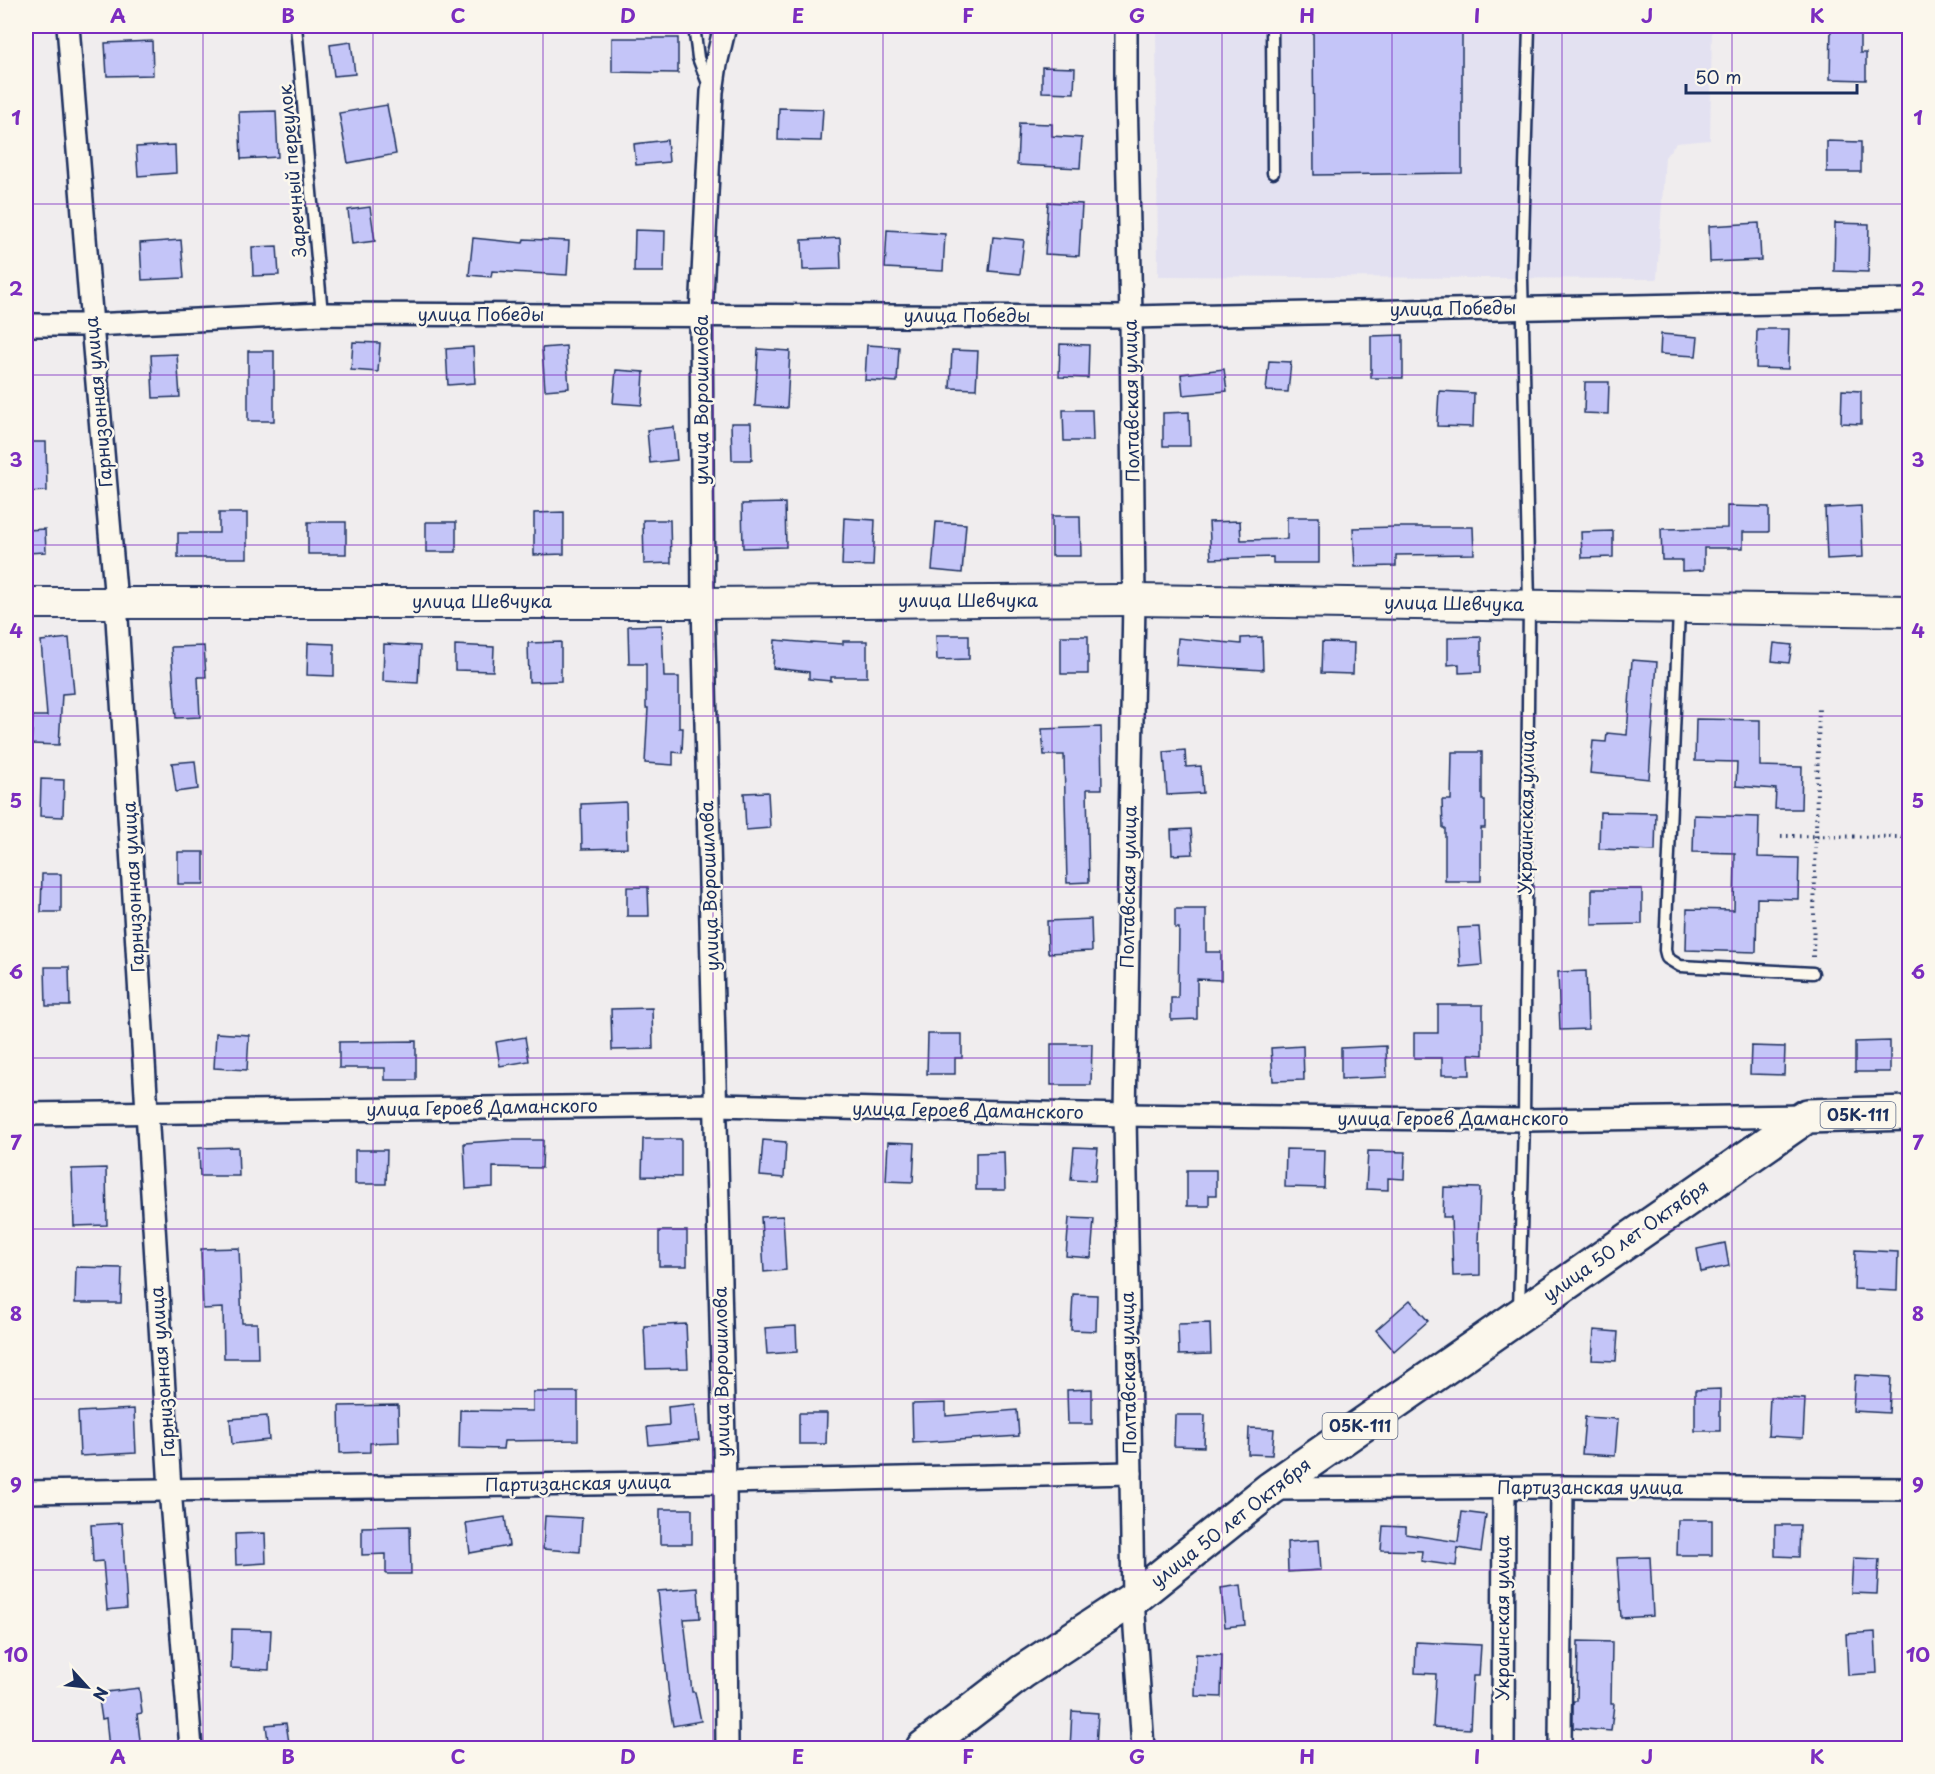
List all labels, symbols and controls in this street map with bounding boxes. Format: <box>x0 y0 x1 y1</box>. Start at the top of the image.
text: A <box>110 0 126 30</box>
text: B <box>281 0 295 30</box>
text: C <box>450 0 466 30</box>
text: D <box>620 0 636 30</box>
text: E <box>792 0 804 30</box>
text: F <box>962 0 974 30</box>
text: G <box>1129 0 1145 30</box>
text: H <box>1299 0 1315 30</box>
text: I <box>1474 0 1480 30</box>
text: J <box>1641 0 1653 30</box>
text: K <box>1810 0 1825 30</box>
scale bar <box>1686 57 1857 95</box>
text: 50 m <box>1695 63 1742 90</box>
street label: Заречный переулок <box>270 83 312 258</box>
text: 1 <box>11 102 21 132</box>
text: 1 <box>1913 102 1923 132</box>
text: 2 <box>9 273 23 303</box>
text: 2 <box>1911 273 1925 303</box>
street label: улица Победы <box>1389 293 1517 322</box>
street label: улица Победы <box>418 300 544 327</box>
street label: улица Победы <box>904 301 1030 328</box>
street label: улица Ворошилова <box>687 314 714 485</box>
street label: Гарнизонная улица <box>77 315 118 489</box>
street label: Полтавская улица <box>1116 319 1145 483</box>
text: 3 <box>9 444 23 474</box>
text: 3 <box>1911 444 1925 474</box>
street label: улица Шевчука <box>898 586 1039 613</box>
street label: улица Шевчука <box>412 587 553 614</box>
street label: улица Шевчука <box>1384 588 1525 617</box>
text: 4 <box>9 615 23 645</box>
text: 4 <box>1911 615 1925 645</box>
street label: Украинская улица <box>1511 729 1540 895</box>
text: 5 <box>10 785 22 815</box>
text: 5 <box>1912 785 1924 815</box>
street label: Гарнизонная улица <box>114 800 150 973</box>
street label: улица Ворошилова <box>692 800 725 972</box>
street label: Полтавская улица <box>1113 805 1142 969</box>
text: 6 <box>9 956 23 986</box>
text: 6 <box>1911 956 1925 986</box>
street label: улица Героев Даманского <box>366 1091 598 1122</box>
street label: улица Героев Даманского <box>852 1094 1084 1125</box>
road number: 05К-111 <box>1820 1102 1896 1128</box>
street label: улица Героев Даманского <box>1337 1104 1569 1131</box>
text: 7 <box>10 1127 22 1157</box>
text: 7 <box>1912 1127 1924 1157</box>
street label: улица 50 лет Октября <box>1537 1172 1714 1307</box>
street label: Гарнизонная улица <box>142 1285 181 1459</box>
street label: улица Ворошилова <box>706 1286 735 1457</box>
street label: Полтавская улица <box>1113 1291 1142 1455</box>
text: 8 <box>10 1298 22 1328</box>
text: 8 <box>1912 1298 1924 1328</box>
road number: 05К-111 <box>1322 1413 1398 1439</box>
street label: улица 50 лет Октября <box>1144 1451 1316 1593</box>
street label: Партизанская улица <box>485 1467 672 1498</box>
text: 9 <box>10 1469 22 1499</box>
text: 9 <box>1912 1469 1924 1499</box>
street label: Партизанская улица <box>1497 1473 1684 1500</box>
street label: Украинская улица <box>1488 1535 1515 1701</box>
text: 10 <box>4 1639 28 1669</box>
text: 10 <box>1906 1639 1930 1669</box>
north arrow <box>57 1657 117 1717</box>
text: N <box>88 1683 115 1705</box>
text: A <box>110 1741 126 1771</box>
text: B <box>281 1741 295 1771</box>
text: C <box>450 1741 466 1771</box>
text: D <box>620 1741 636 1771</box>
text: E <box>792 1741 804 1771</box>
text: F <box>962 1741 974 1771</box>
text: G <box>1129 1741 1145 1771</box>
text: H <box>1299 1741 1315 1771</box>
text: I <box>1474 1741 1480 1771</box>
text: J <box>1641 1741 1653 1771</box>
text: K <box>1810 1741 1825 1771</box>

